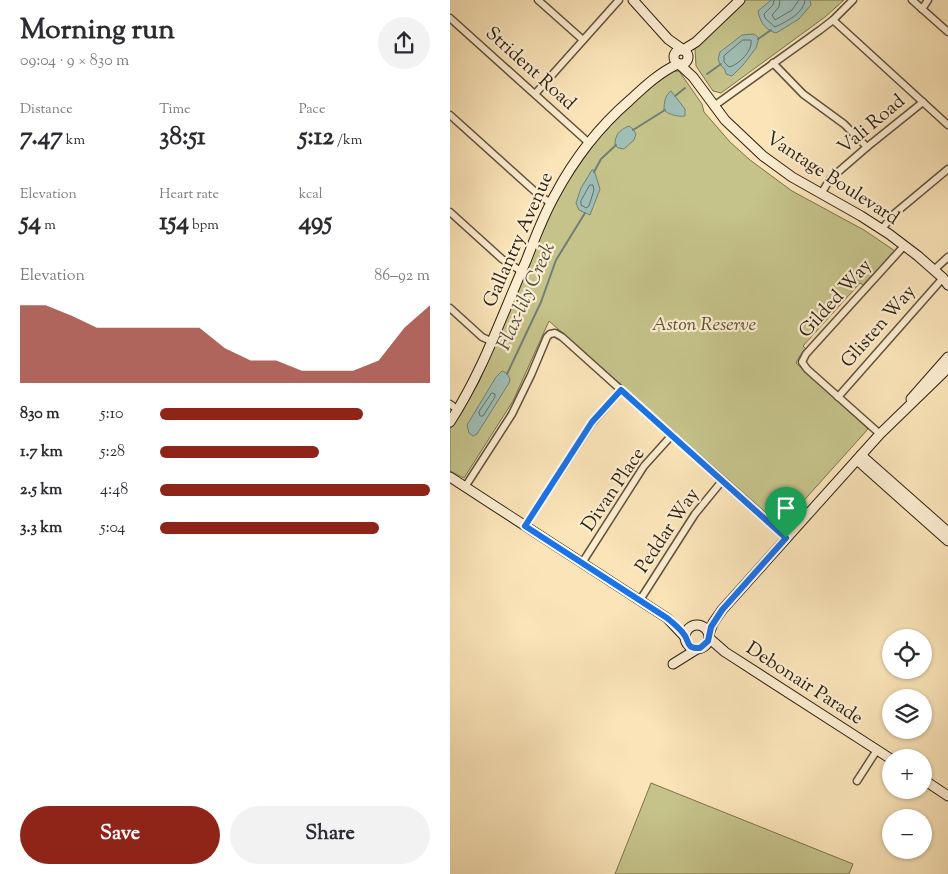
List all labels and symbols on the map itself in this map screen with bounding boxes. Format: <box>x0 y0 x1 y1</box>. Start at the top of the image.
street label: Strident Road <box>479 21 582 117</box>
street label: Vali Road <box>833 89 912 161</box>
street label: Vantage Boulevard <box>760 126 904 232</box>
street label: Gallantry Avenue <box>477 168 561 312</box>
water label: Flax-lily Creek <box>490 238 564 356</box>
street label: Gilded Way <box>793 253 879 345</box>
street label: Glisten Way <box>835 279 923 374</box>
park label: Aston Reserve <box>652 312 757 339</box>
street label: Divan Place <box>576 442 652 537</box>
street label: Peddar Way <box>630 483 707 579</box>
pin <box>765 487 807 538</box>
street label: Debonair Parade <box>740 636 868 732</box>

